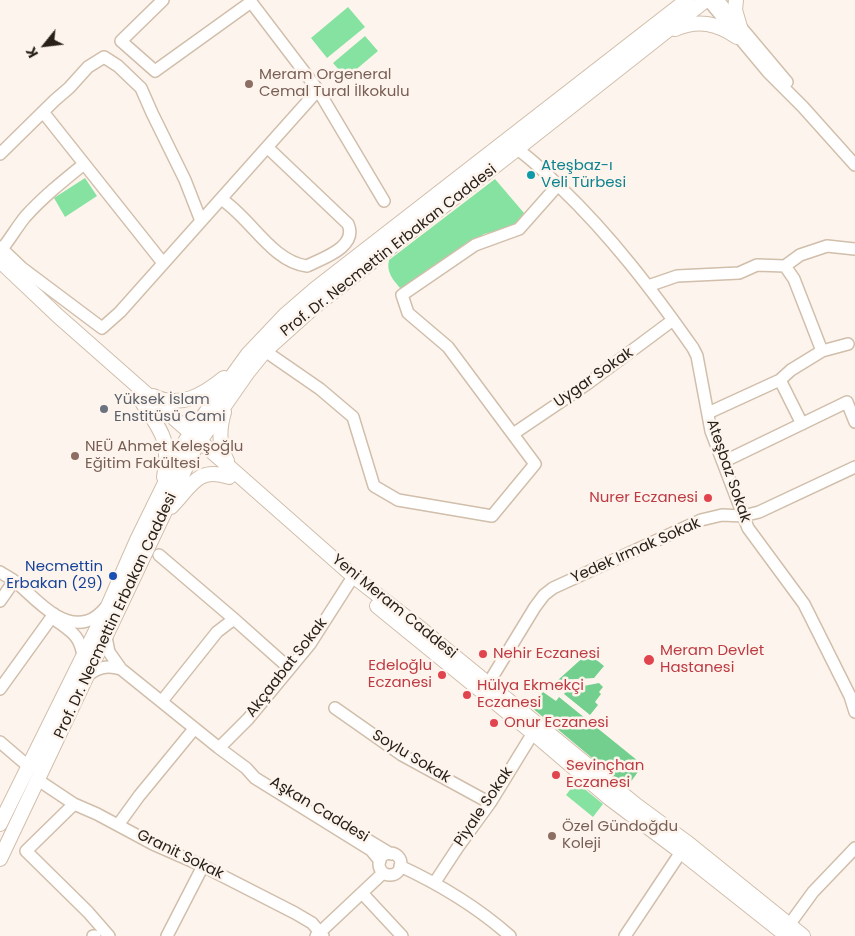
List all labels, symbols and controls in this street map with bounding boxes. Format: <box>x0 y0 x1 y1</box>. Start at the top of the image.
north arrow <box>20 20 70 70</box>
text: K <box>21 43 43 61</box>
place label: Meram Orgeneral Cemal Tural İlkokulu <box>259 66 410 101</box>
marker: Meram Orgeneral Cemal Tural İlkokulu <box>243 78 255 90</box>
place label: Ateşbaz-ı Veli Türbesi <box>541 157 626 192</box>
street label: Prof. Dr. Necmettin Erbakan Caddesi <box>277 161 501 341</box>
marker: Ateşbaz-ı Veli Türbesi <box>525 169 537 181</box>
street label: Uygar Sokak <box>551 344 637 412</box>
place label: Yüksek İslam Enstitüsü Cami <box>114 391 226 426</box>
marker: Yüksek İslam Enstitüsü Cami <box>98 403 110 415</box>
street label: Ateşbaz Sokak <box>702 417 754 525</box>
place label: NEÜ Ahmet Keleşoğlu Eğitim Fakültesi <box>85 438 243 473</box>
marker: NEÜ Ahmet Keleşoğlu Eğitim Fakültesi <box>69 450 81 462</box>
place label: Nurer Eczanesi <box>589 489 698 507</box>
street label: Prof. Dr. Necmettin Erbakan Caddesi <box>51 490 181 742</box>
marker: Nurer Eczanesi <box>702 492 714 504</box>
street label: Yedek Irmak Sokak <box>568 514 704 588</box>
street label: Yeni Meram Caddesi <box>328 551 460 663</box>
place label: Necmettin Erbakan (29) <box>6 558 103 593</box>
marker: Necmettin Erbakan (29) <box>107 570 119 582</box>
street label: Akçaabat Sokak <box>243 615 331 721</box>
place label: Meram Devlet Hastanesi <box>660 642 764 677</box>
place label: Nehir Eczanesi <box>493 645 600 663</box>
marker: Nehir Eczanesi <box>477 648 489 660</box>
marker: Meram Devlet Hastanesi <box>642 653 656 667</box>
place label: Edeloğlu Eczanesi <box>368 657 432 692</box>
marker: Edeloğlu Eczanesi <box>436 669 448 681</box>
place label: Hülya Ekmekçi Eczanesi <box>477 677 584 712</box>
marker: Hülya Ekmekçi Eczanesi <box>461 689 473 701</box>
place label: Onur Eczanesi <box>504 714 609 732</box>
marker: Onur Eczanesi <box>488 717 500 729</box>
street label: Soylu Sokak <box>369 727 453 787</box>
place label: Sevinçhan Eczanesi <box>566 757 644 792</box>
street label: Piyale Sokak <box>451 764 517 850</box>
marker: Sevinçhan Eczanesi <box>550 769 562 781</box>
street label: Aşkan Caddesi <box>266 773 372 847</box>
place label: Özel Gündoğdu Koleji <box>562 818 678 853</box>
street label: Granit Sokak <box>134 826 226 884</box>
marker: Özel Gündoğdu Koleji <box>546 830 558 842</box>

